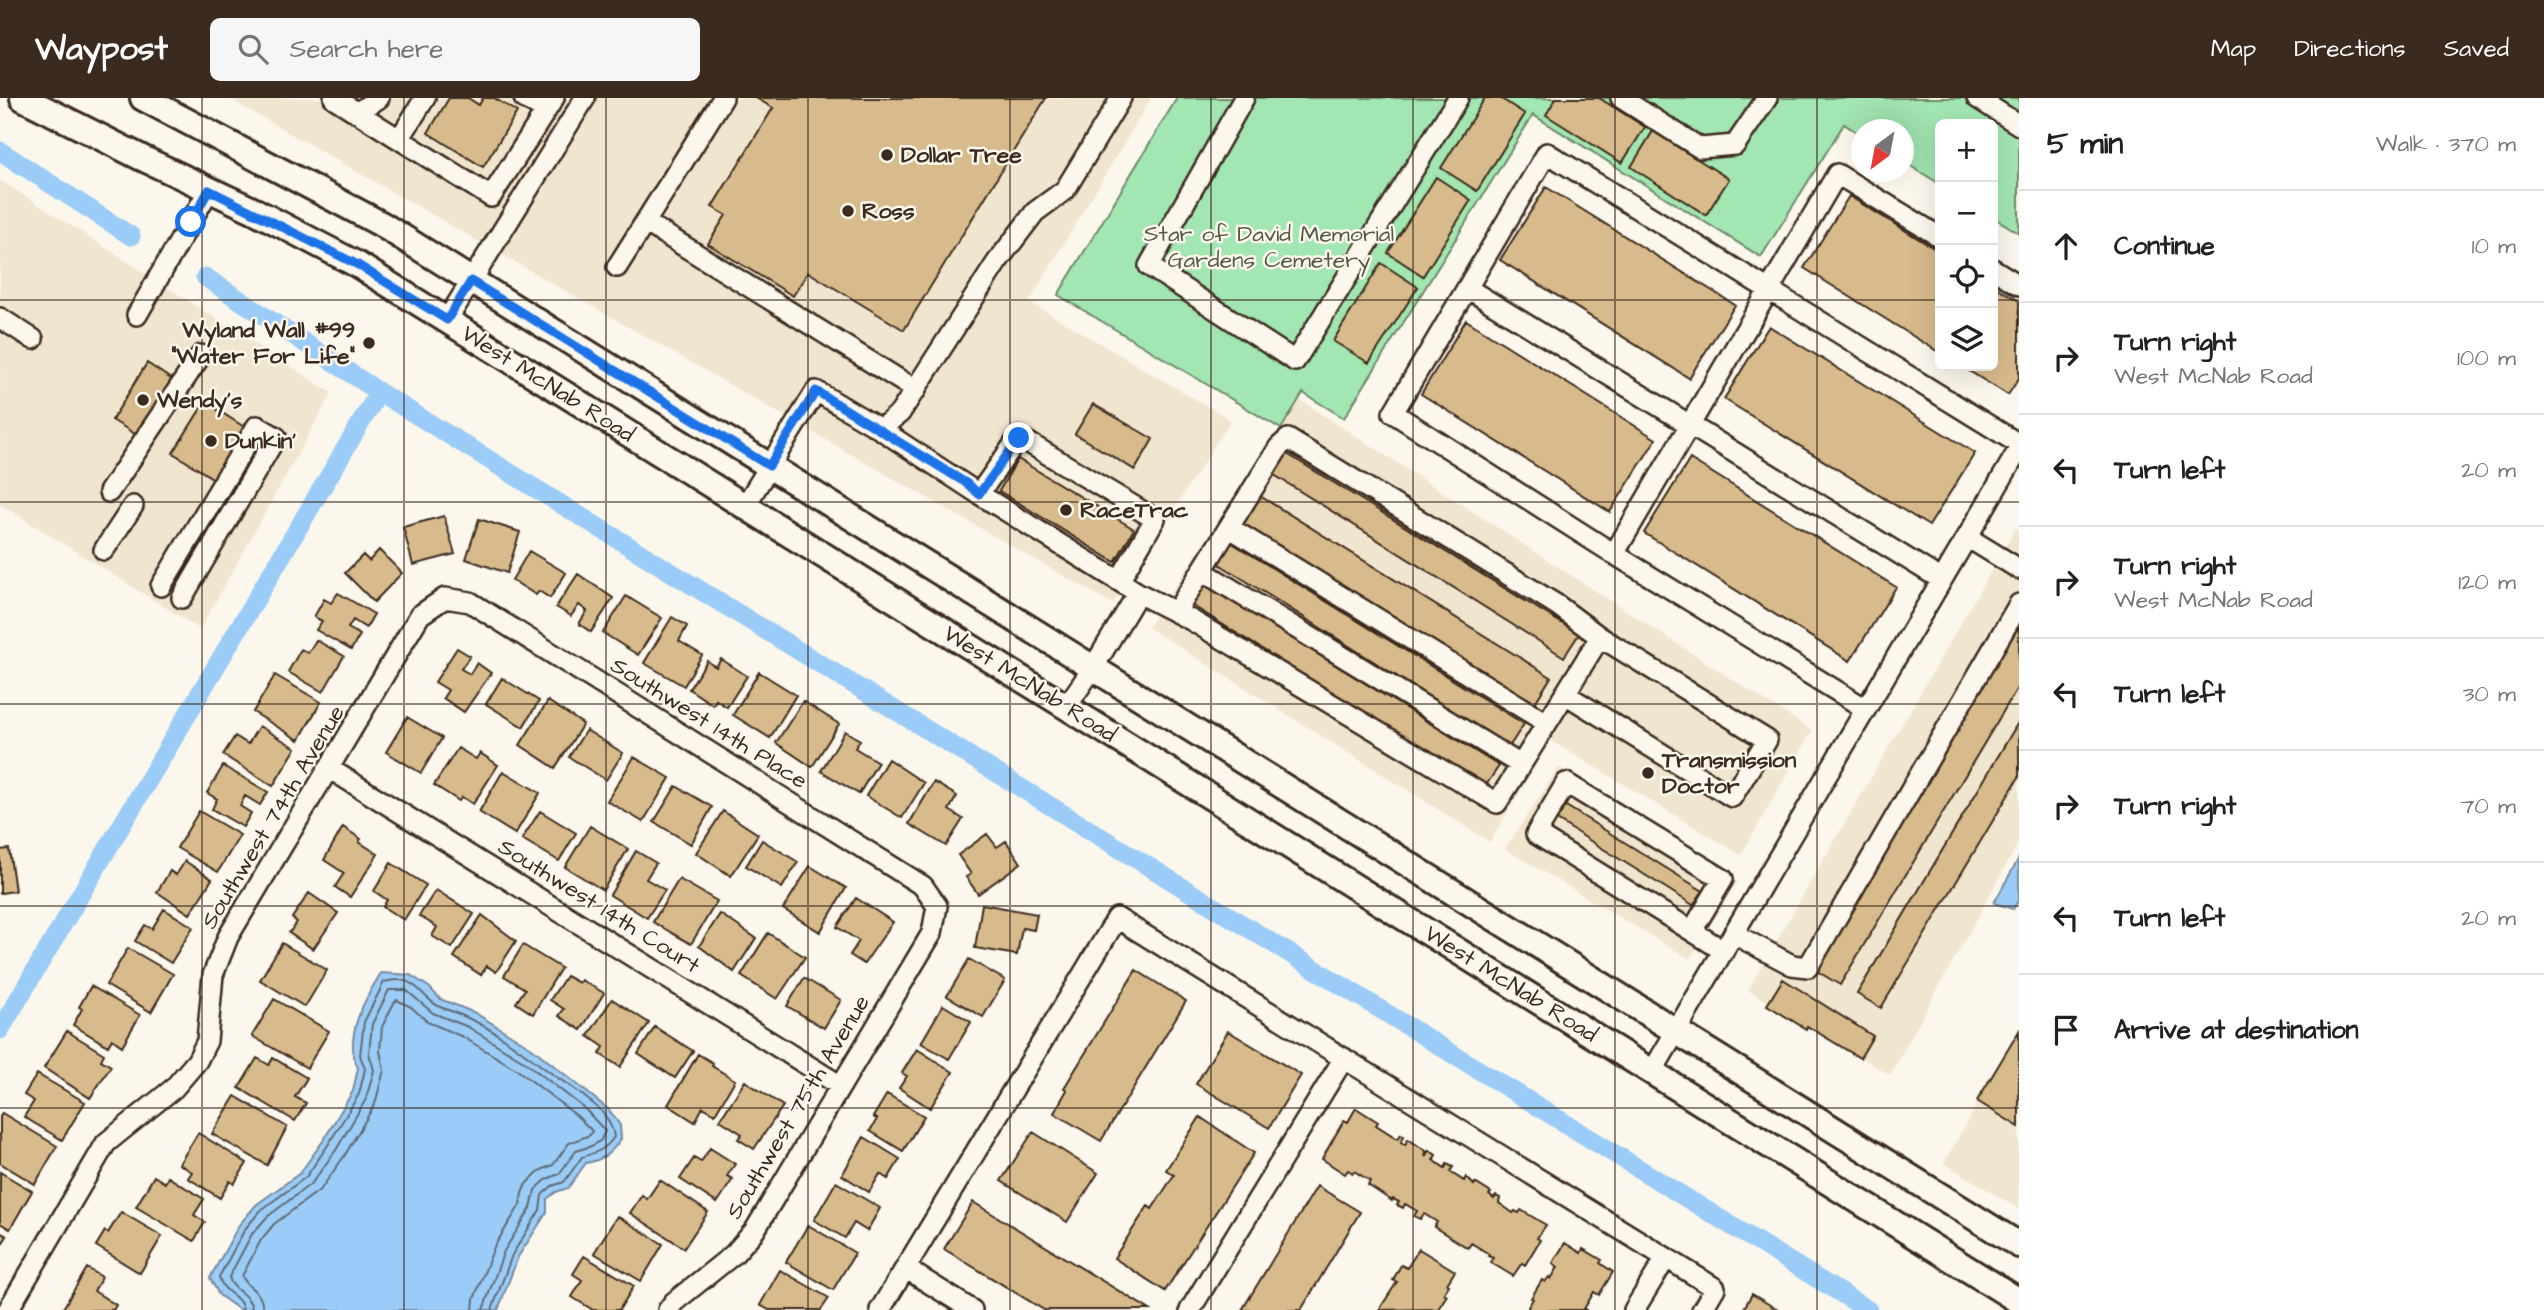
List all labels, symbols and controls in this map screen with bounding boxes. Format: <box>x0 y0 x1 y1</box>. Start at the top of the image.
search box <box>210 18 700 81</box>
text: Waypost <box>35 26 168 72</box>
icon: search <box>234 30 272 68</box>
text: Search here <box>290 31 443 67</box>
text: Map <box>2211 32 2256 66</box>
text: Directions <box>2294 32 2406 66</box>
text: Saved <box>2444 32 2509 66</box>
north arrow <box>1851 119 1914 182</box>
map controls <box>1935 119 1998 371</box>
button: + <box>1935 119 1998 182</box>
text: 5 min <box>2047 123 2123 165</box>
text: Walk · 370 m <box>2376 128 2516 160</box>
place label: Dollar Tree <box>901 139 1022 171</box>
marker: Dollar Tree <box>879 147 895 163</box>
button: − <box>1935 182 1998 245</box>
place label: Ross <box>862 195 915 227</box>
marker: Ross <box>840 203 856 219</box>
route start <box>175 206 206 237</box>
park label: Star of David Memorial Gardens Cemetery <box>1144 218 1394 277</box>
icon: ahead <box>2047 227 2085 265</box>
text: Continue <box>2114 228 2215 264</box>
text: 10 m <box>2471 230 2516 262</box>
button: locate <box>1935 245 1998 308</box>
button: layers <box>1935 308 1998 371</box>
place label: Wyland Wall #99 "Water For Life" <box>171 314 356 372</box>
street label: West McNab Road <box>455 318 641 450</box>
text: Turn right <box>2114 324 2236 360</box>
marker: Wyland Wall #99 "Water For Life" <box>361 335 377 351</box>
icon: right <box>2047 339 2085 377</box>
text: 100 m <box>2457 342 2516 374</box>
text: West McNab Road <box>2114 360 2313 392</box>
place label: Wendy's <box>156 384 243 418</box>
marker: Wendy's <box>135 392 151 408</box>
route end <box>1003 422 1034 453</box>
place label: Dunkin' <box>225 425 296 457</box>
marker: Dunkin' <box>203 433 219 449</box>
icon: left <box>2047 451 2085 489</box>
text: Turn left <box>2114 452 2225 488</box>
text: 20 m <box>2461 454 2516 486</box>
place label: RaceTrac <box>1080 494 1189 526</box>
marker: RaceTrac <box>1058 502 1074 518</box>
text: Turn right <box>2114 548 2236 584</box>
icon: right <box>2047 563 2085 601</box>
text: 120 m <box>2458 566 2516 598</box>
text: West McNab Road <box>2114 584 2313 616</box>
street label: West McNab Road <box>937 618 1123 750</box>
street label: Southwest 14th Place <box>604 649 814 797</box>
icon: left <box>2047 675 2085 713</box>
text: Turn left <box>2114 676 2225 712</box>
text: 30 m <box>2463 678 2516 710</box>
street label: Southwest 74th Avenue <box>193 699 353 935</box>
place label: Transmission Doctor <box>1661 744 1797 802</box>
marker: Transmission Doctor <box>1640 765 1656 781</box>
icon: right <box>2047 787 2085 825</box>
text: Turn right <box>2114 788 2236 824</box>
text: 70 m <box>2460 790 2516 822</box>
street label: Southwest 14th Court <box>492 831 707 982</box>
icon: left <box>2047 899 2085 937</box>
text: Turn left <box>2114 900 2225 936</box>
text: 20 m <box>2461 902 2516 934</box>
street label: West McNab Road <box>1418 918 1604 1050</box>
street label: Southwest 75th Avenue <box>718 989 878 1225</box>
icon: arrive <box>2047 1011 2085 1049</box>
text: Arrive at destination <box>2114 1012 2359 1048</box>

